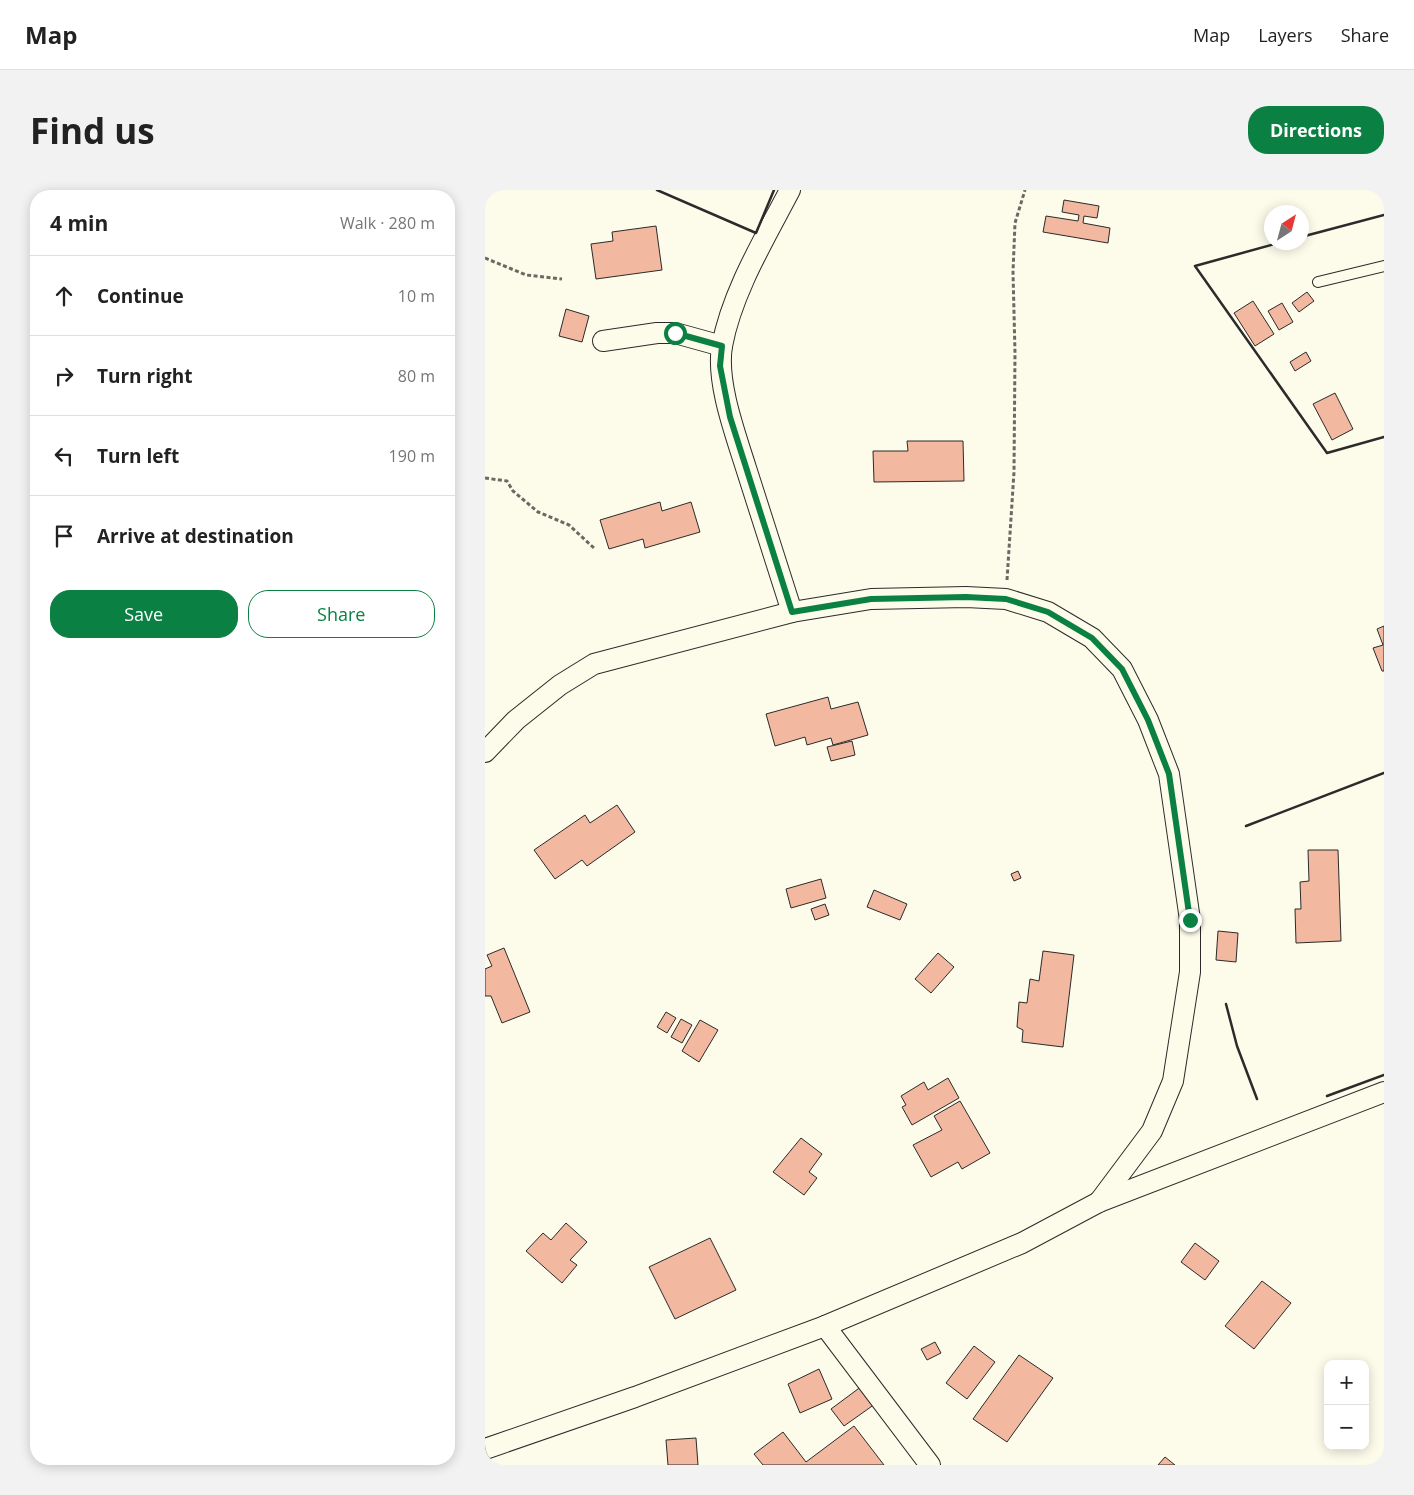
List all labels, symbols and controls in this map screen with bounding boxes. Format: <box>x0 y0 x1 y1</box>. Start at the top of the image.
text: Map <box>25 18 77 51</box>
text: Map <box>1193 23 1230 47</box>
text: Layers <box>1258 23 1313 47</box>
text: Share <box>1341 23 1389 47</box>
button: Directions <box>1248 106 1384 154</box>
text: Find us <box>30 107 155 154</box>
north arrow <box>1264 205 1309 250</box>
text: 4 min <box>50 209 108 237</box>
text: Walk · 280 m <box>340 212 435 234</box>
icon: ahead <box>50 282 78 310</box>
text: Continue <box>97 283 184 309</box>
text: 10 m <box>398 285 435 307</box>
route start <box>664 322 687 345</box>
icon: right <box>50 362 78 390</box>
text: Turn right <box>97 363 192 389</box>
text: 80 m <box>398 365 435 387</box>
icon: left <box>50 442 78 470</box>
text: Turn left <box>97 443 179 469</box>
text: 190 m <box>389 445 435 467</box>
icon: arrive <box>50 522 78 550</box>
text: Arrive at destination <box>97 523 294 549</box>
button: Save <box>50 590 238 638</box>
button: Share <box>248 590 435 638</box>
route end <box>1179 909 1202 932</box>
map controls <box>1324 1360 1369 1450</box>
button: + <box>1324 1360 1369 1405</box>
button: − <box>1324 1405 1369 1450</box>

